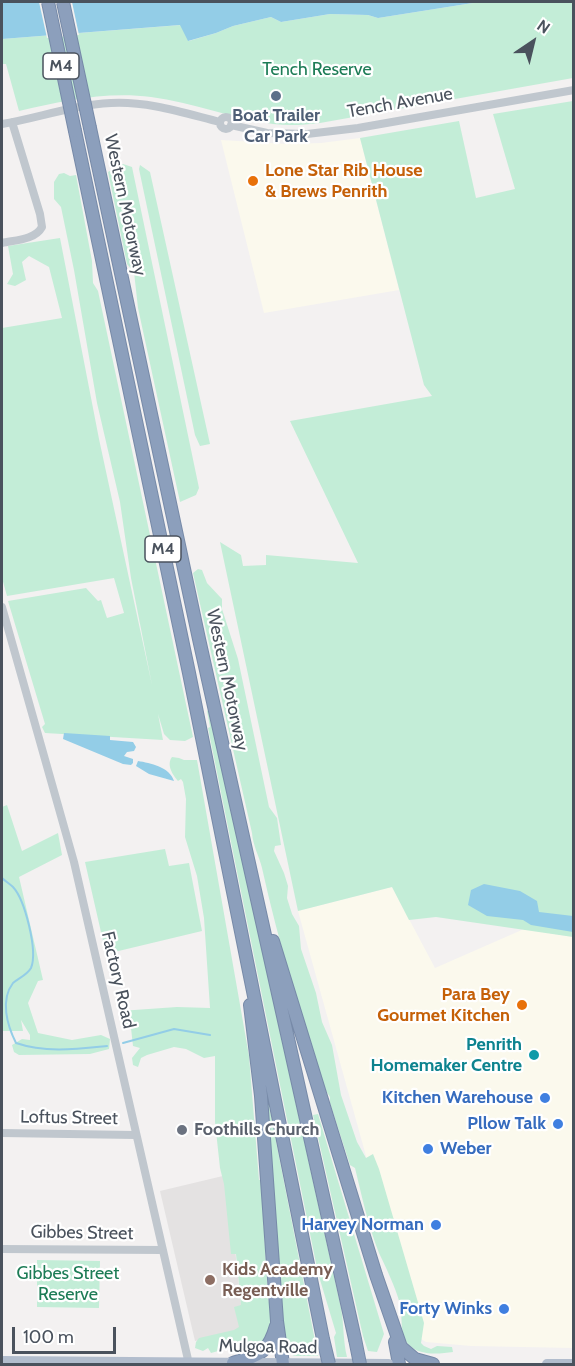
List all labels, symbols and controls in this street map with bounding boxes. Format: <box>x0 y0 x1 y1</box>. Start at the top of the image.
north arrow <box>503 12 563 72</box>
text: N <box>534 16 554 38</box>
road number: M4 <box>43 53 79 79</box>
park label: Tench Reserve <box>262 59 372 81</box>
street label: Tench Avenue <box>346 83 454 123</box>
marker: Boat Trailer Car Park <box>269 89 283 103</box>
place label: Boat Trailer Car Park <box>232 105 320 148</box>
street label: Western Motorway <box>99 132 151 278</box>
place label: Lone Star Rib House & Brews Penrith <box>265 160 423 202</box>
marker: Lone Star Rib House & Brews Penrith <box>246 174 260 188</box>
road number: M4 <box>145 536 181 562</box>
street label: Western Motorway <box>201 607 253 753</box>
street label: Factory Road <box>96 929 140 1031</box>
place label: Para Bey Gourmet Kitchen <box>377 984 510 1026</box>
marker: Para Bey Gourmet Kitchen <box>515 998 529 1012</box>
place label: Penrith Homemaker Centre <box>371 1034 522 1076</box>
marker: Penrith Homemaker Centre <box>527 1048 541 1062</box>
place label: Kitchen Warehouse <box>382 1087 533 1109</box>
marker: Kitchen Warehouse <box>538 1091 552 1105</box>
street label: Loftus Street <box>20 1106 118 1130</box>
place label: Pllow Talk <box>467 1113 546 1135</box>
marker: Pllow Talk <box>551 1117 565 1131</box>
place label: Foothills Church <box>194 1119 319 1141</box>
marker: Foothills Church <box>175 1123 189 1137</box>
place label: Weber <box>440 1138 491 1160</box>
marker: Weber <box>421 1142 435 1156</box>
place label: Harvey Norman <box>301 1214 424 1236</box>
marker: Harvey Norman <box>429 1218 443 1232</box>
street label: Gibbes Street <box>30 1221 134 1245</box>
place label: Kids Academy Regentville <box>222 1259 333 1302</box>
park label: Gibbes Street Reserve <box>17 1263 119 1306</box>
marker: Kids Academy Regentville <box>203 1273 217 1287</box>
place label: Forty Winks <box>399 1298 492 1320</box>
marker: Forty Winks <box>497 1302 511 1316</box>
scale bar <box>15 1315 118 1353</box>
text: 100 m <box>23 1326 74 1348</box>
street label: Mulgoa Road <box>218 1335 318 1359</box>

